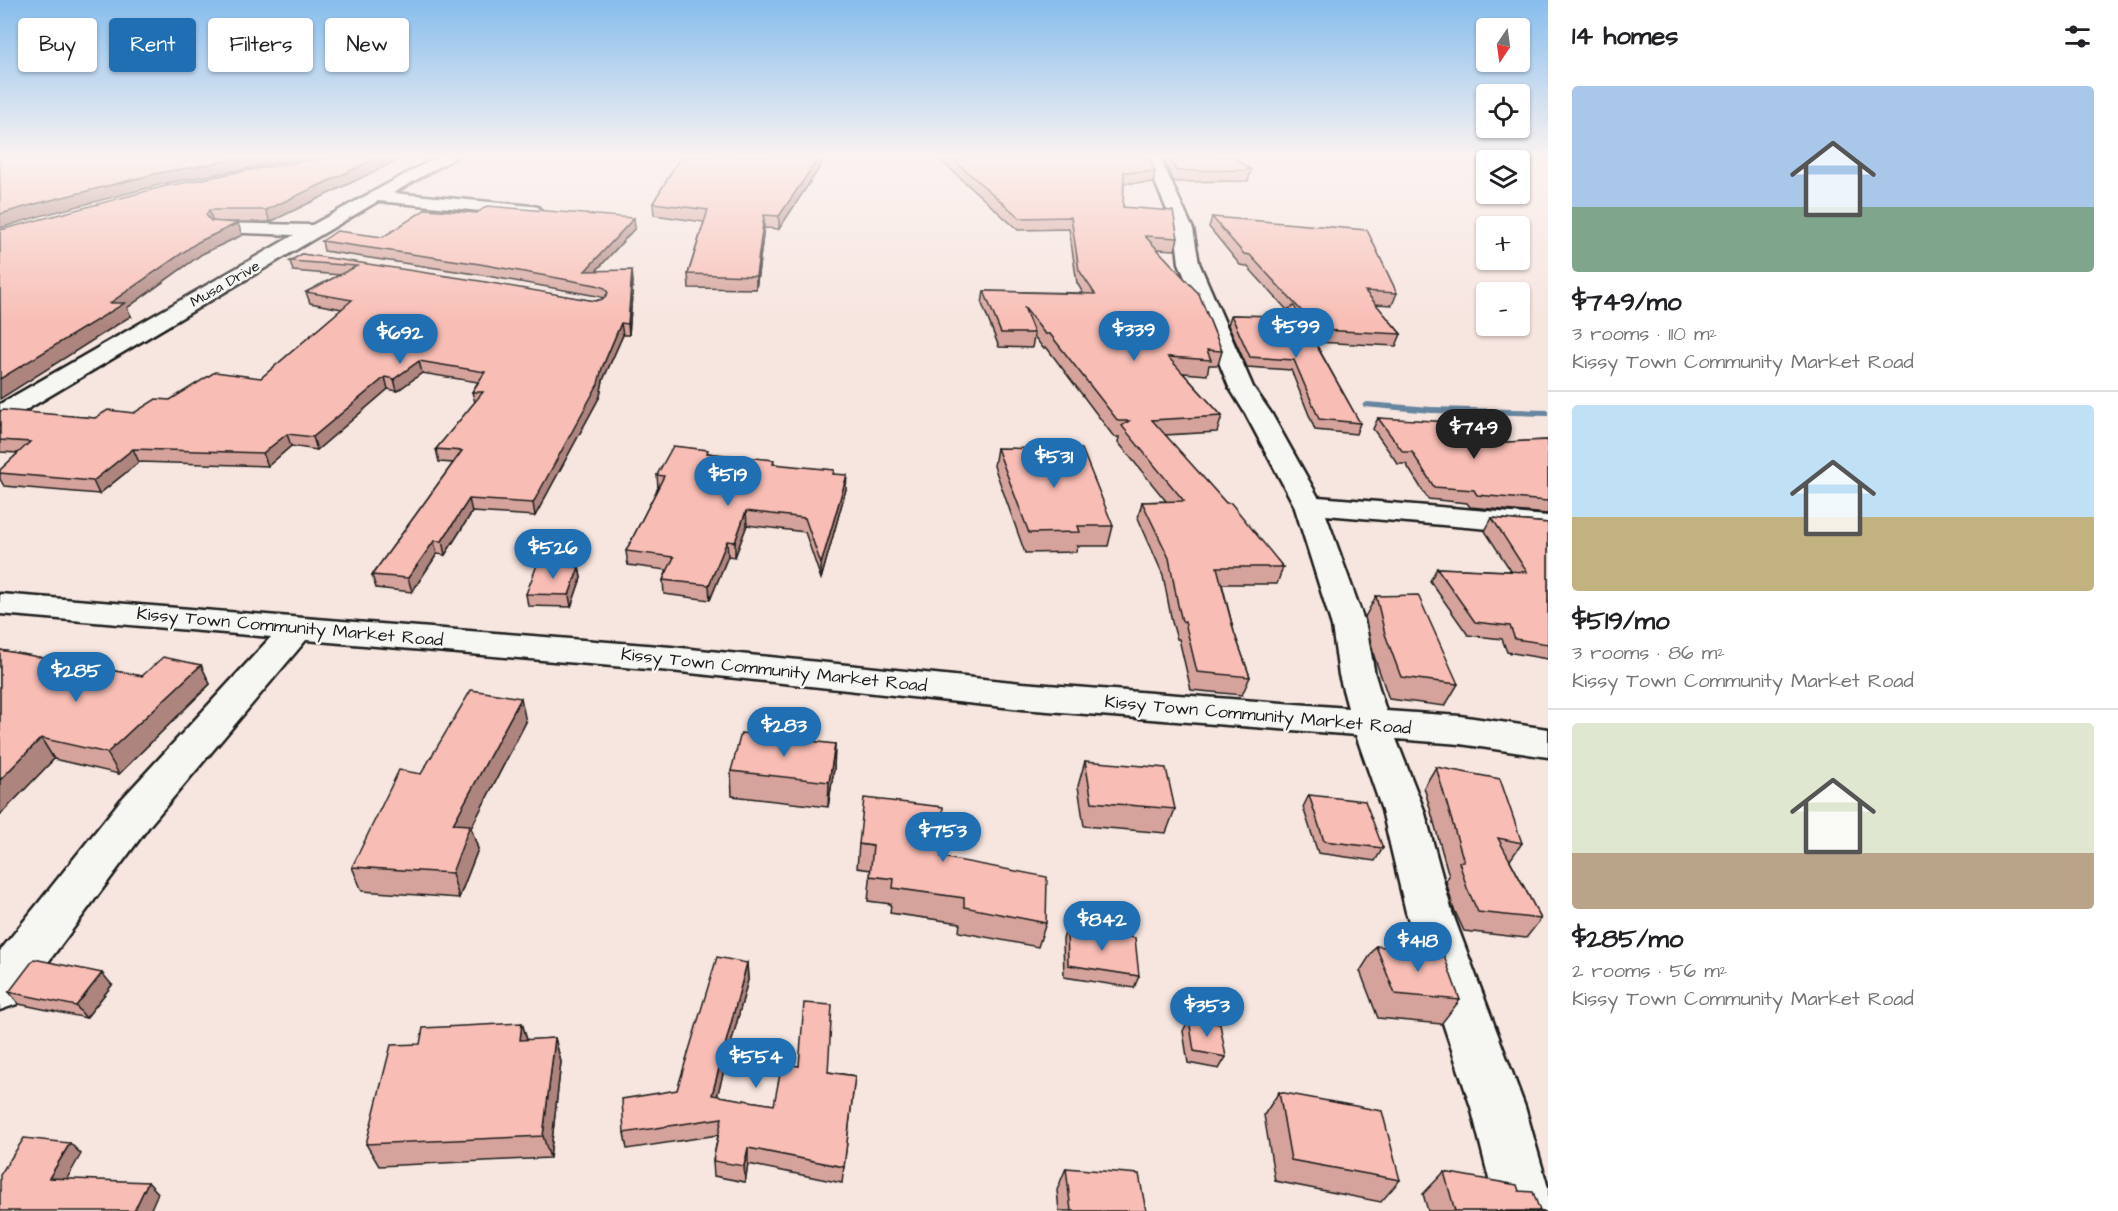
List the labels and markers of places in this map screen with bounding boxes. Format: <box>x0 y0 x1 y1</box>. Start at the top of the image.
pin: $599 <box>1260 308 1332 359</box>
pin: $339 <box>1098 311 1170 362</box>
pin: $692 <box>364 314 436 365</box>
pin: $749 <box>1438 409 1510 460</box>
pin: $531 <box>1018 438 1090 489</box>
pin: $519 <box>692 456 764 507</box>
pin: $526 <box>517 529 589 580</box>
pin: $285 <box>40 652 112 703</box>
pin: $283 <box>748 707 820 758</box>
pin: $753 <box>907 812 979 863</box>
pin: $842 <box>1066 901 1138 952</box>
pin: $418 <box>1382 922 1454 973</box>
pin: $353 <box>1171 987 1243 1038</box>
pin: $554 <box>720 1038 792 1089</box>

